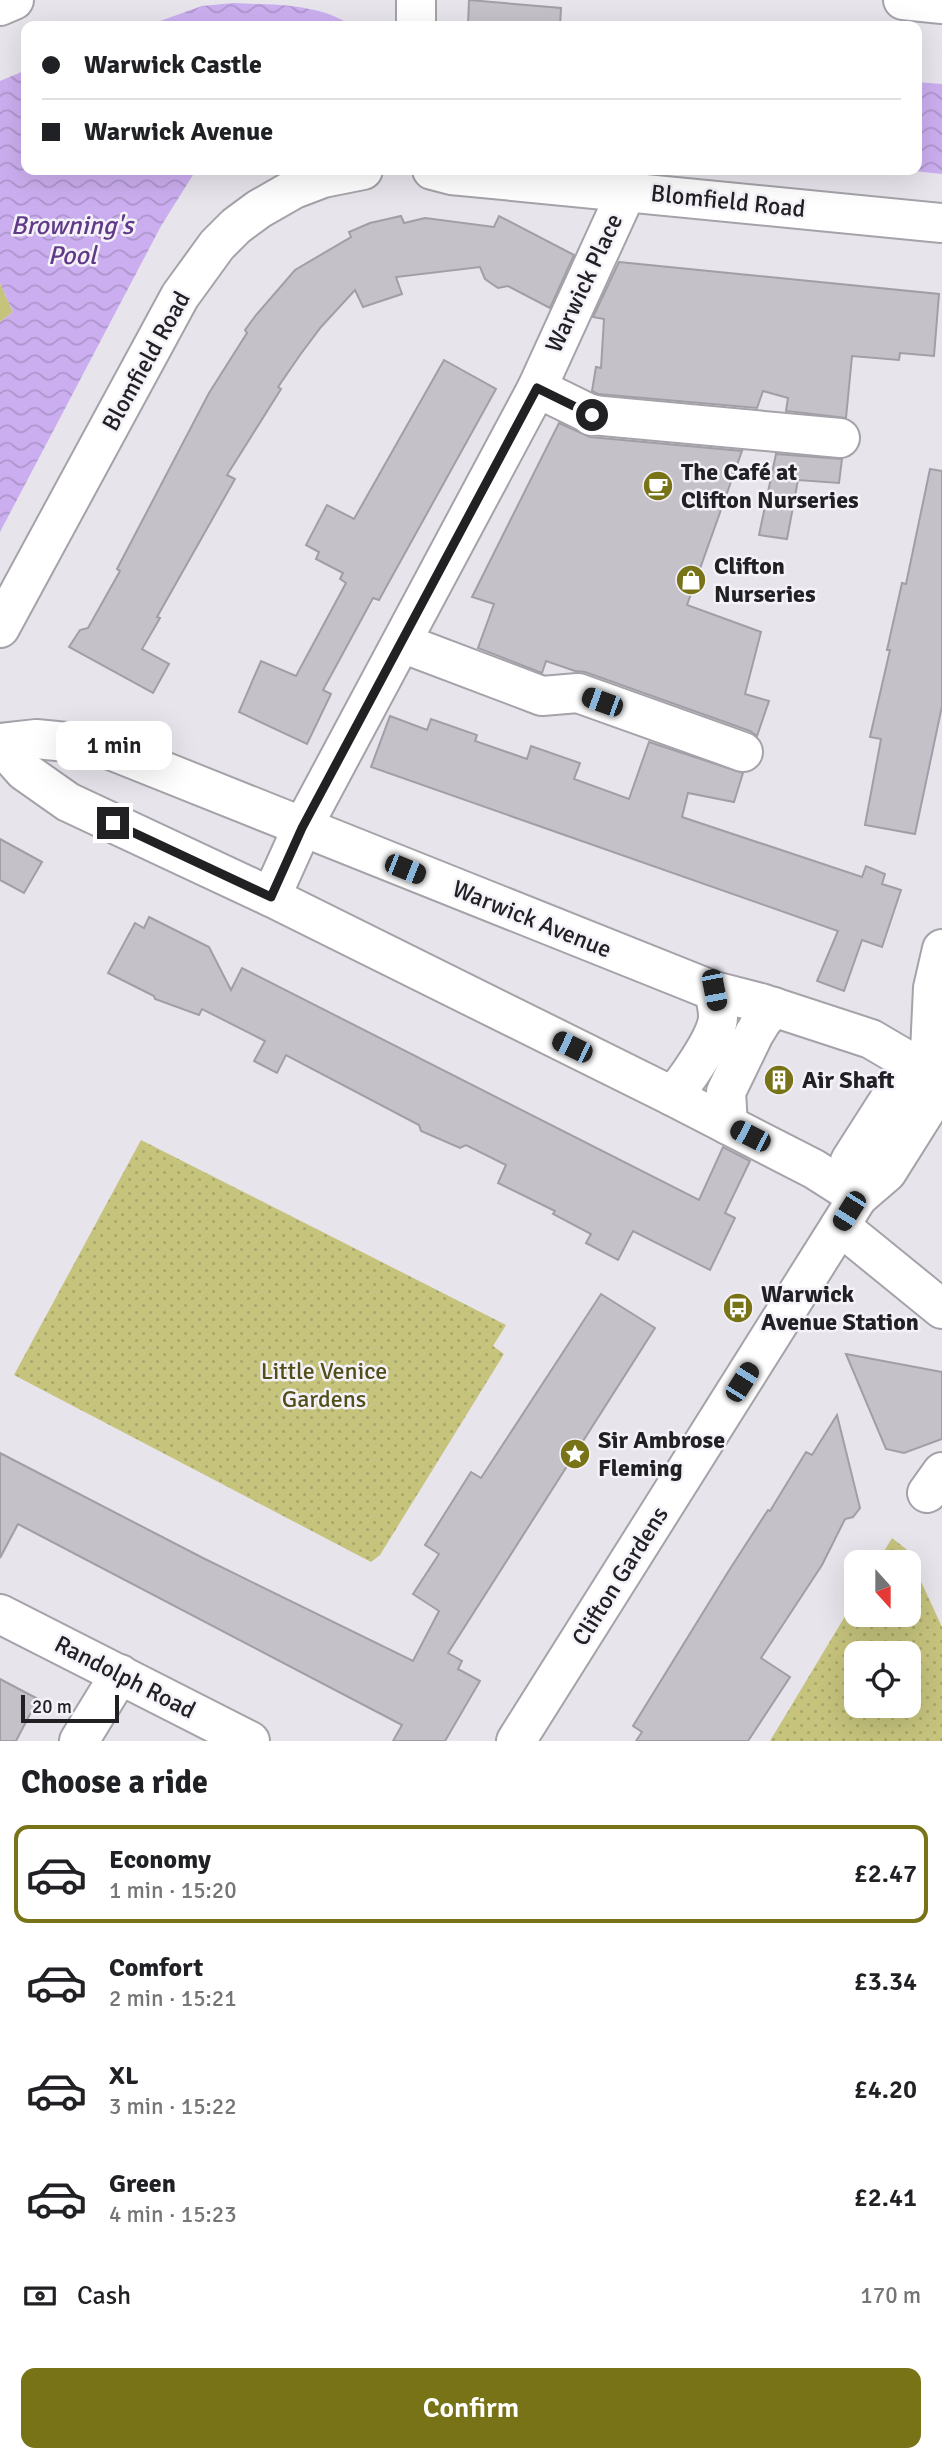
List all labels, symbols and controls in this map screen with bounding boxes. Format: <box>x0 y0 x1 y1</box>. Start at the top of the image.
text: Warwick Castle <box>84 49 262 81</box>
text: Warwick Avenue <box>84 116 273 148</box>
street label: Blomfield Road <box>649 178 807 224</box>
street label: Warwick Place <box>539 209 629 357</box>
water label: Browning's Pool <box>11 210 136 272</box>
street label: Blomfield Road <box>95 286 197 436</box>
route start <box>576 399 608 431</box>
place label: The Café at Clifton Nurseries <box>681 457 859 515</box>
cafe icon: The Café at Clifton Nurseries <box>641 469 675 503</box>
place label: Clifton Nurseries <box>714 551 816 609</box>
shop icon: Clifton Nurseries <box>674 563 708 597</box>
car <box>579 685 626 719</box>
callout: 1 min <box>55 722 171 770</box>
text: 1 min <box>86 731 142 760</box>
route end <box>97 807 129 839</box>
car <box>382 851 429 887</box>
street label: Warwick Avenue <box>448 873 616 965</box>
car <box>700 967 729 1013</box>
car <box>549 1028 596 1066</box>
building icon: Air Shaft <box>762 1063 796 1097</box>
place label: Air Shaft <box>802 1065 895 1095</box>
car <box>727 1117 774 1155</box>
car <box>829 1188 870 1234</box>
place label: Warwick Avenue Station <box>761 1279 919 1337</box>
bus stop icon: Warwick Avenue Station <box>721 1291 755 1325</box>
park label: Little Venice Gardens <box>261 1356 387 1414</box>
car <box>722 1359 763 1405</box>
place label: Sir Ambrose Fleming <box>598 1425 725 1483</box>
place icon: Sir Ambrose Fleming <box>558 1437 592 1471</box>
street label: Clifton Gardens <box>565 1501 675 1651</box>
north arrow <box>844 1550 920 1628</box>
map controls <box>844 1550 921 1718</box>
street label: Randolph Road <box>49 1629 201 1725</box>
button: locate <box>844 1641 921 1718</box>
scale bar <box>21 1692 119 1724</box>
text: 20 m <box>32 1695 72 1719</box>
text: Choose a ride <box>21 1763 208 1802</box>
icon: car <box>25 1843 88 1906</box>
text: Economy <box>109 1844 211 1876</box>
text: £2.47 <box>854 1858 917 1890</box>
text: 1 min · 15:20 <box>109 1876 237 1905</box>
icon: car <box>25 1951 88 2014</box>
text: Comfort <box>109 1952 203 1984</box>
text: £3.34 <box>854 1966 917 1998</box>
text: 2 min · 15:21 <box>109 1984 237 2013</box>
icon: car <box>25 2059 88 2122</box>
text: XL <box>109 2060 139 2092</box>
text: £4.20 <box>854 2074 917 2106</box>
text: 3 min · 15:22 <box>109 2092 237 2121</box>
icon: car <box>25 2167 88 2230</box>
text: Green <box>109 2168 176 2200</box>
text: £2.41 <box>854 2182 917 2214</box>
text: 4 min · 15:23 <box>109 2200 237 2229</box>
icon: cash <box>21 2277 59 2315</box>
text: Cash <box>77 2280 131 2312</box>
text: 170 m <box>860 2281 921 2310</box>
button: Confirm <box>21 2368 921 2448</box>

